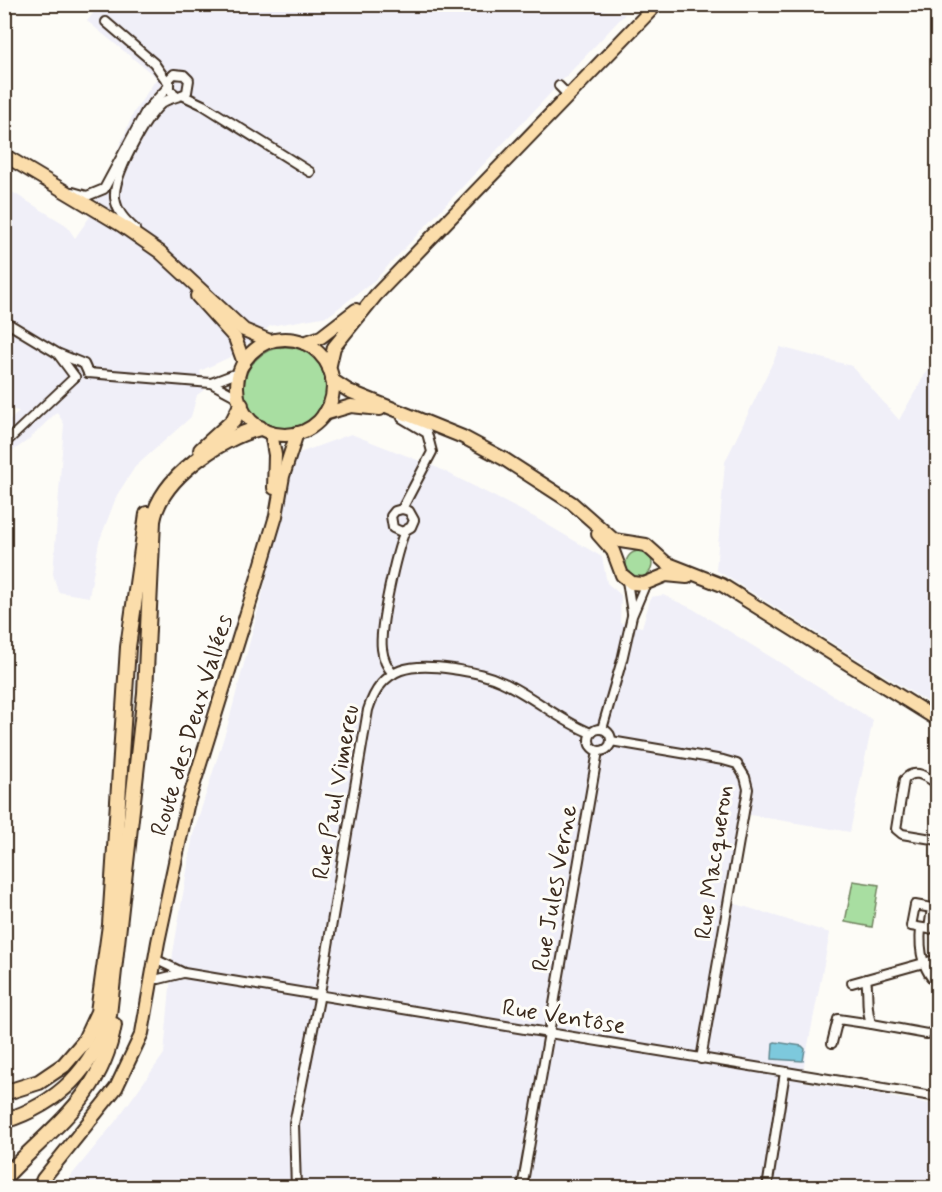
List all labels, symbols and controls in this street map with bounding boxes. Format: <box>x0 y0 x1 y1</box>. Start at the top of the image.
street label: Route des Deux Vallées <box>144 611 241 840</box>
street label: Rue Paul Vimereu <box>306 702 367 882</box>
street label: Rue Macqueron <box>688 783 741 942</box>
street label: Rue Jules Verne <box>526 803 585 974</box>
street label: Rue Ventôse <box>500 992 628 1043</box>

